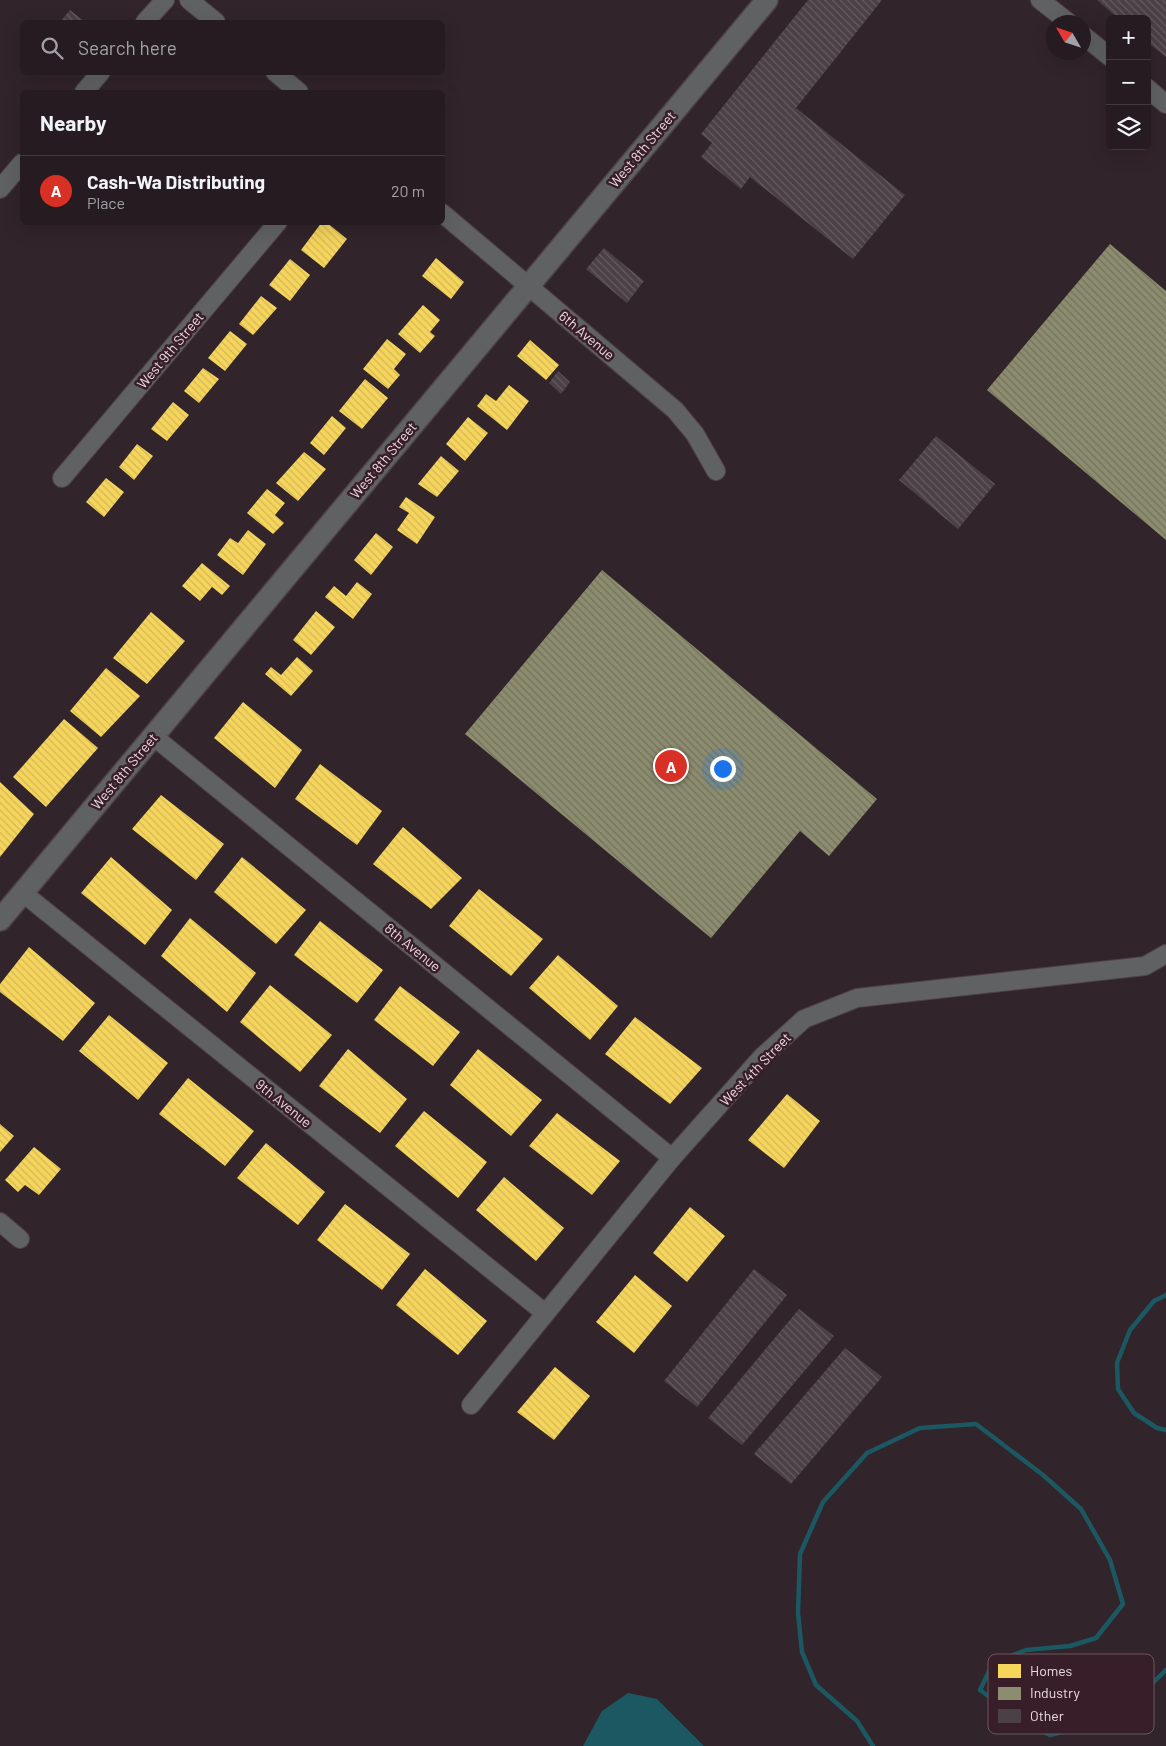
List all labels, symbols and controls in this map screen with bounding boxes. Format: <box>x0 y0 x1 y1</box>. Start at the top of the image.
north arrow <box>1046 15 1091 60</box>
map controls <box>1106 15 1151 150</box>
button: + <box>1106 15 1151 60</box>
search box <box>20 20 445 75</box>
icon: search <box>38 34 66 62</box>
text: Search here <box>78 36 177 59</box>
button: − <box>1106 60 1151 105</box>
button: layers <box>1106 105 1151 150</box>
street label: West 8th Street <box>605 107 679 191</box>
text: Nearby <box>40 110 106 135</box>
text: Cash-Wa Distributing <box>87 170 265 193</box>
text: A <box>51 181 61 200</box>
text: 20 m <box>391 181 425 200</box>
text: Place <box>87 193 125 212</box>
street label: 6th Avenue <box>556 307 618 363</box>
street label: West 9th Street <box>133 308 207 392</box>
street label: West 8th Street <box>346 418 420 502</box>
street label: West 8th Street <box>87 729 161 813</box>
pin: A <box>655 747 687 785</box>
your location <box>710 756 736 782</box>
street label: 8th Avenue <box>382 919 444 975</box>
street label: West 4th Street <box>716 1029 794 1109</box>
street label: 9th Avenue <box>253 1075 315 1131</box>
legend <box>988 1654 1154 1734</box>
text: Homes <box>1030 1662 1073 1679</box>
text: Industry <box>1030 1684 1081 1701</box>
text: Other <box>1030 1707 1064 1724</box>

